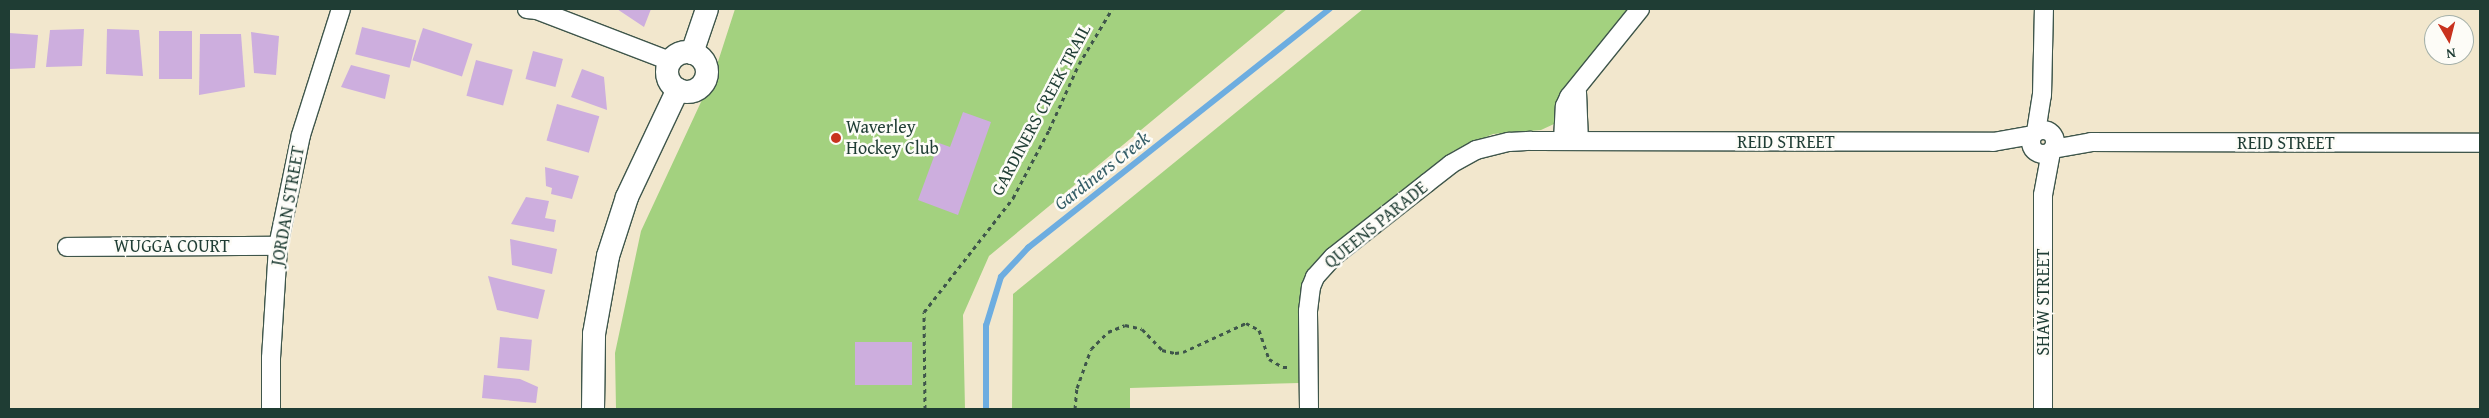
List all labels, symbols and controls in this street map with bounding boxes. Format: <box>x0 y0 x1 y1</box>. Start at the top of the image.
north arrow <box>2424 15 2474 65</box>
street label: GARDINERS CREEK TRAIL <box>987 21 1095 199</box>
text: N <box>2445 43 2457 64</box>
place label: Waverley Hockey Club <box>846 117 939 160</box>
water label: Gardiners Creek <box>1050 127 1154 215</box>
street label: REID STREET <box>1737 131 1835 153</box>
marker: Waverley Hockey Club <box>830 132 842 144</box>
street label: REID STREET <box>2237 132 2335 154</box>
street label: JORDAN STREET <box>267 144 309 268</box>
street label: QUEENS PARADE <box>1320 177 1432 273</box>
street label: WUGGA COURT <box>114 235 230 257</box>
street label: SHAW STREET <box>2032 248 2054 356</box>

